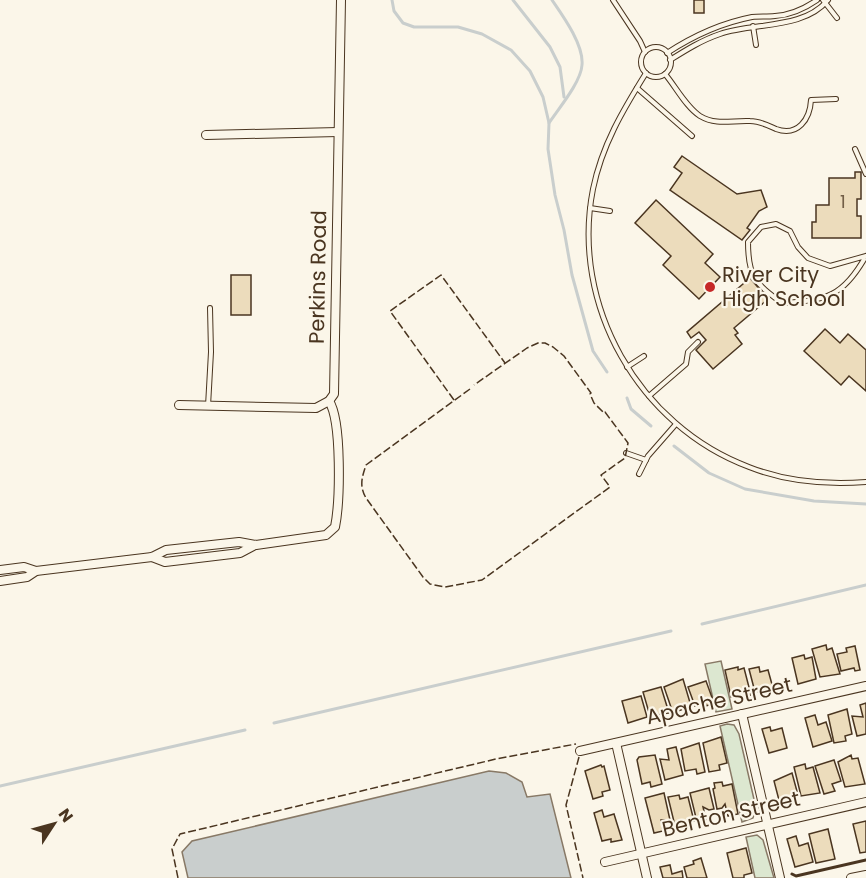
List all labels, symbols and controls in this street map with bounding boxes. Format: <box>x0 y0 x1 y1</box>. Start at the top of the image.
house number: 1 <box>840 189 846 214</box>
street label: Perkins Road <box>302 210 333 344</box>
place label: River City High School <box>722 260 846 313</box>
marker: River City High School <box>703 280 717 294</box>
street label: Apache Street <box>643 670 795 731</box>
street label: Benton Street <box>659 784 803 843</box>
north arrow <box>24 794 84 854</box>
text: N <box>53 804 79 827</box>

